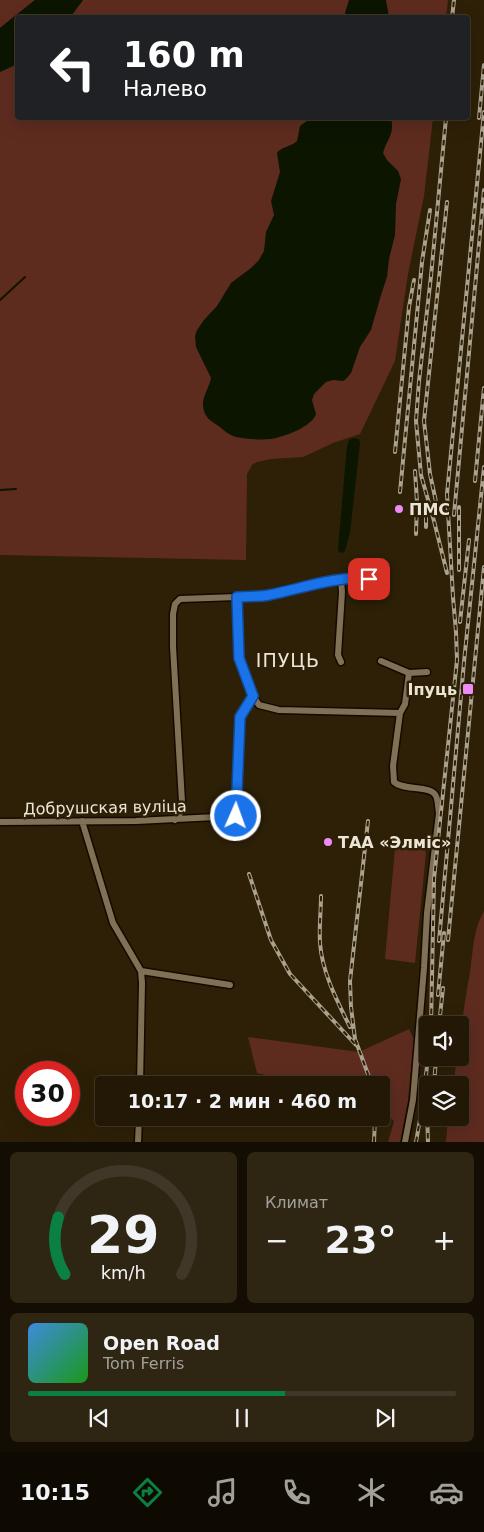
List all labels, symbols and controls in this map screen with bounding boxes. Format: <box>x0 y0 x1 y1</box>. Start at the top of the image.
icon: left <box>40 35 105 100</box>
text: 160 m <box>123 35 245 75</box>
text: Налево <box>123 76 207 101</box>
place label: ПМС <box>409 500 450 519</box>
marker: ПМС <box>393 503 405 515</box>
pin <box>348 558 390 600</box>
icon: arrive <box>355 565 383 593</box>
district label: ІПУЦЬ <box>256 649 320 671</box>
place label: Іпуць <box>408 680 457 699</box>
marker: Іпуць <box>461 682 475 696</box>
position arrow <box>209 789 261 841</box>
street label: Добрушская вуліца <box>23 797 187 818</box>
place label: ТАА «Элміс» <box>338 833 451 852</box>
marker: ТАА «Элміс» <box>322 836 334 848</box>
map controls <box>419 1016 469 1126</box>
button: sound <box>419 1016 469 1066</box>
speed limit sign: 30 <box>15 1061 80 1126</box>
button: layers <box>419 1076 469 1126</box>
text: 10:17 · 2 мин · 460 m <box>128 1090 357 1112</box>
text: Климат <box>265 1193 328 1212</box>
text: 29 <box>87 1205 160 1265</box>
text: 23° <box>325 1218 396 1262</box>
text: − <box>265 1224 288 1257</box>
text: + <box>433 1224 456 1257</box>
text: km/h <box>101 1262 146 1283</box>
text: Open Road <box>103 1332 220 1354</box>
text: Tom Ferris <box>103 1354 184 1373</box>
icon: previous <box>85 1404 113 1432</box>
icon: pause <box>228 1404 256 1432</box>
icon: next <box>371 1404 399 1432</box>
icon: directions <box>130 1475 165 1510</box>
icon: music <box>205 1475 240 1510</box>
icon: phone <box>279 1475 314 1510</box>
icon: climate <box>354 1475 389 1510</box>
icon: car <box>429 1475 464 1510</box>
text: 10:15 <box>20 1480 90 1505</box>

